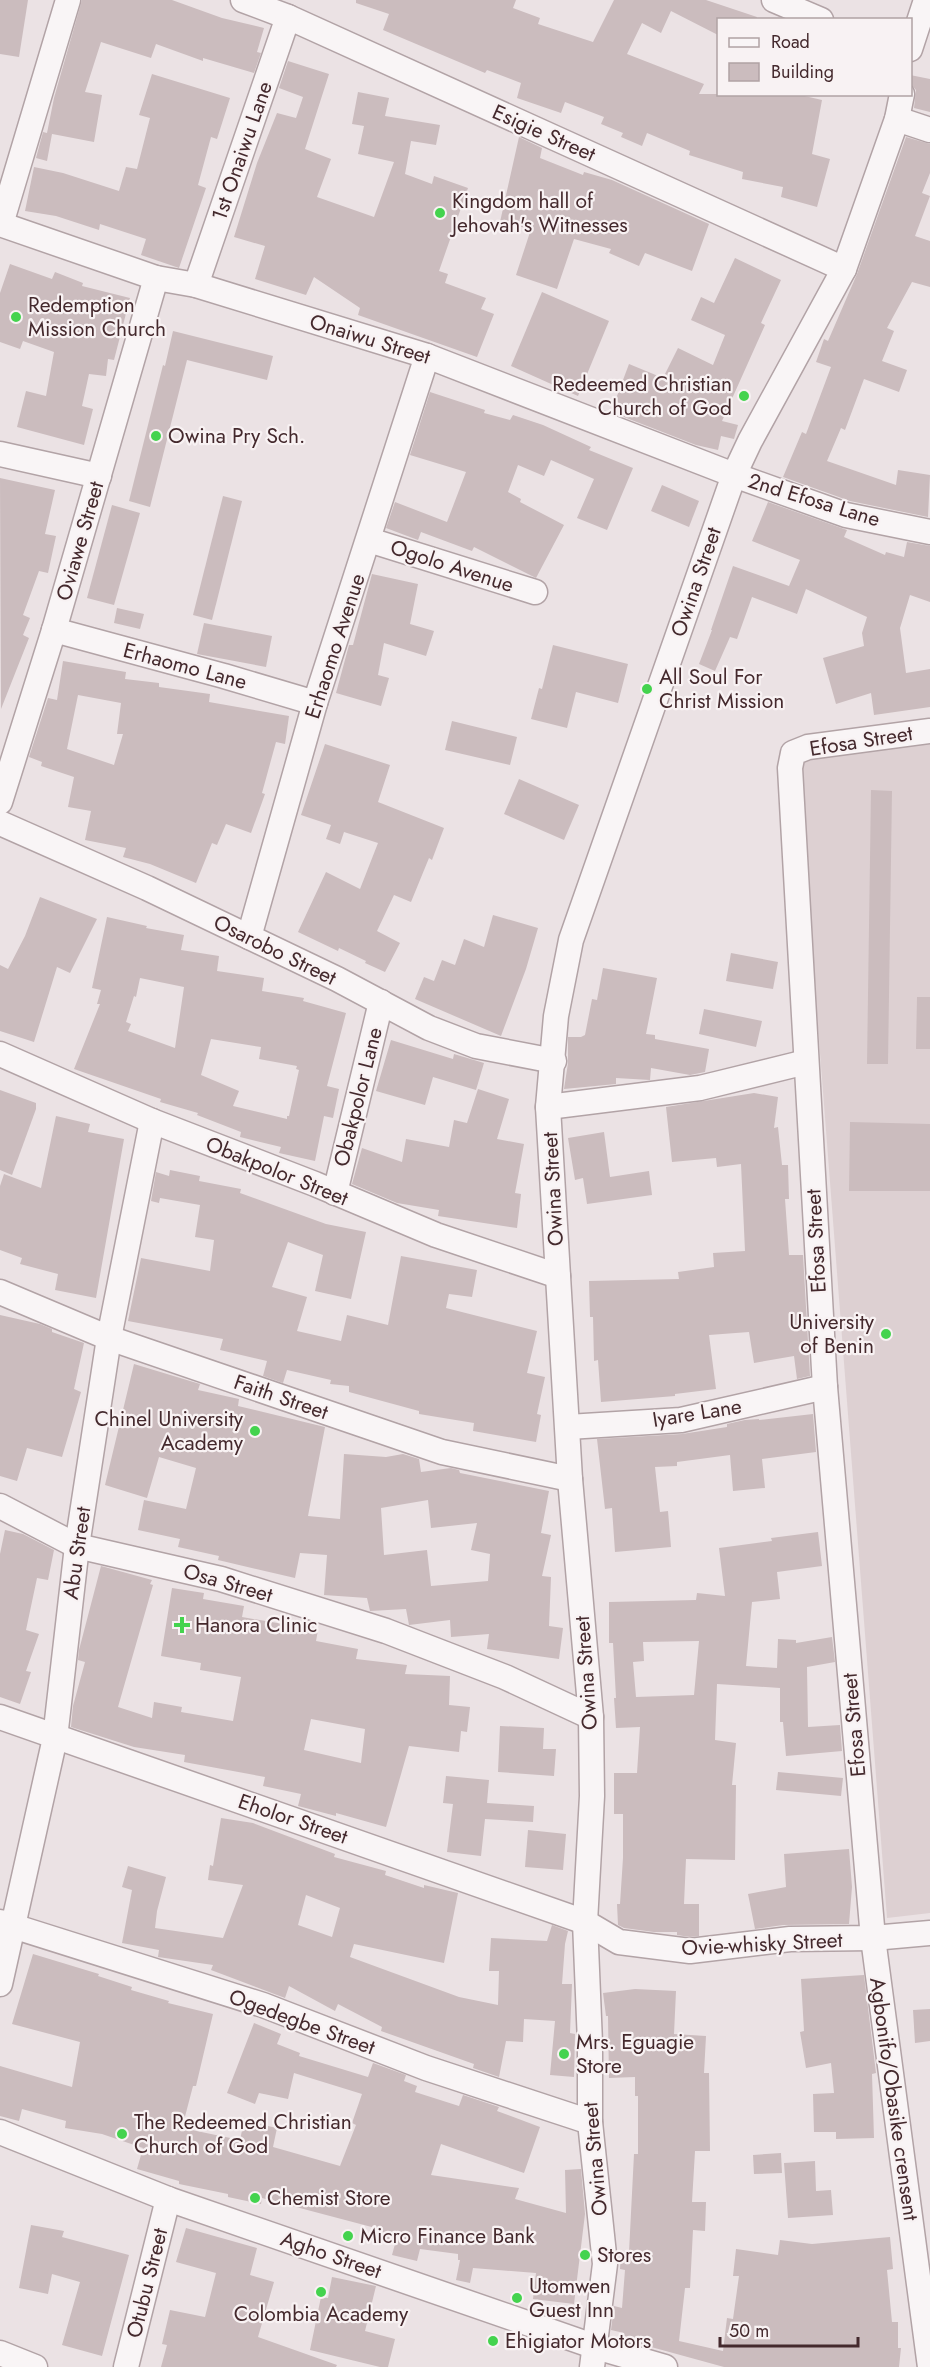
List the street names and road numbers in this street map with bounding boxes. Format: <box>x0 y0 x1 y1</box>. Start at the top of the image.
street label: 1st Onaiwu Lane <box>204 77 280 225</box>
street label: Esigie Street <box>488 97 600 169</box>
street label: Onaiwu Street <box>306 306 434 372</box>
street label: 2nd Efosa Lane <box>744 466 884 534</box>
street label: Oviawe Street <box>49 478 111 604</box>
street label: Owina Street <box>663 523 729 641</box>
street label: Ogolo Avenue <box>386 532 518 600</box>
street label: Erhaomo Avenue <box>297 569 373 722</box>
street label: Erhaomo Lane <box>120 635 250 697</box>
street label: Efosa Street <box>807 718 915 764</box>
street label: Osarobo Street <box>208 907 342 993</box>
street label: Obakpolor Lane <box>326 1024 390 1170</box>
street label: Obakpolor Street <box>201 1129 353 1213</box>
street label: Owina Street <box>535 1131 571 1247</box>
street label: Efosa Street <box>798 1188 834 1294</box>
street label: Faith Street <box>230 1367 332 1427</box>
street label: Iyare Lane <box>650 1391 744 1435</box>
street label: Abu Street <box>56 1505 98 1601</box>
street label: Osa Street <box>180 1556 276 1610</box>
street label: Owina Street <box>567 1615 605 1731</box>
street label: Efosa Street <box>835 1672 873 1778</box>
street label: Eholor Street <box>234 1786 352 1852</box>
street label: Ovie-whisky Street <box>681 1925 843 1963</box>
street label: Agbonifo/Obasike crensent <box>862 1975 926 2223</box>
street label: Ogedegbe Street <box>225 1982 379 2062</box>
street label: Owina Street <box>575 2101 615 2217</box>
street label: Agho Street <box>277 2224 385 2286</box>
street label: Otubu Street <box>119 2225 175 2341</box>

